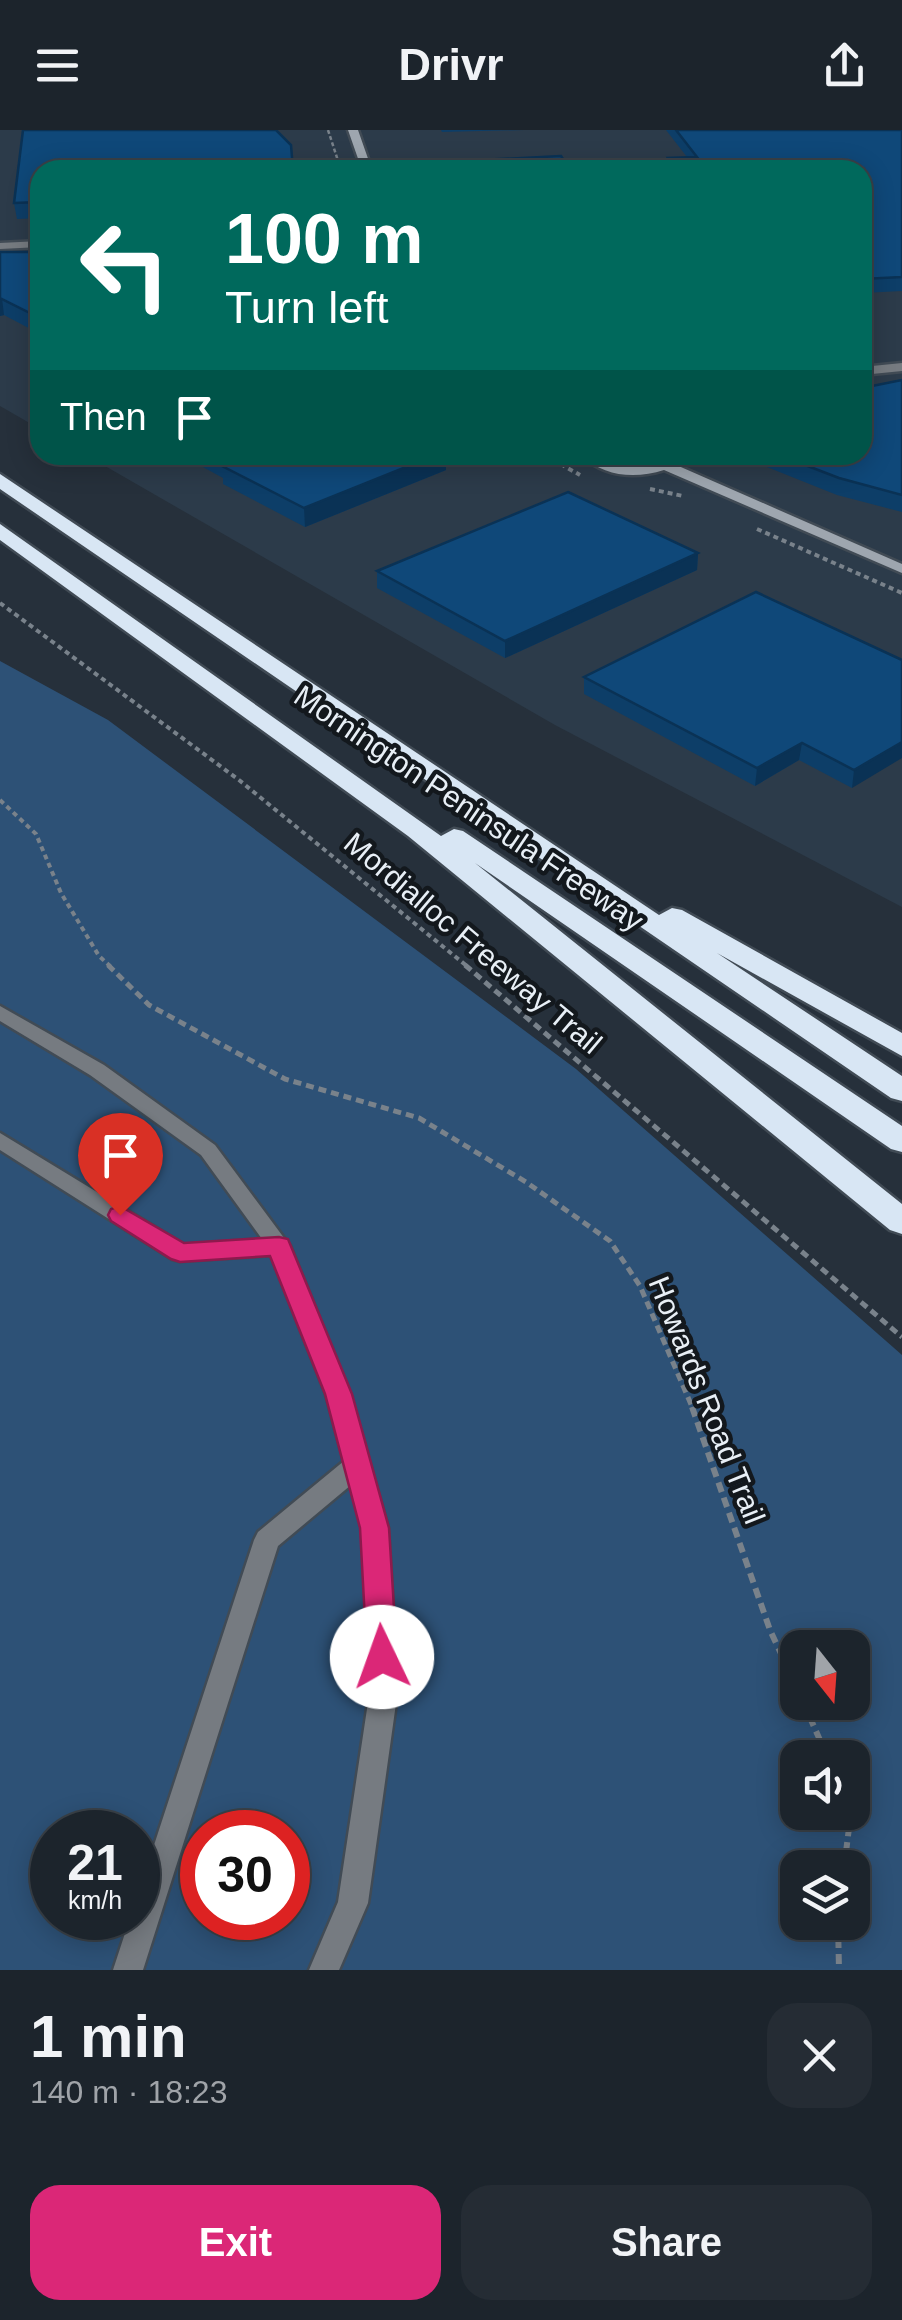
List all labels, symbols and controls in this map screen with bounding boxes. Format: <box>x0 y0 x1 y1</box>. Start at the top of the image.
icon: menu <box>30 38 85 93</box>
icon: share <box>817 38 872 93</box>
text: Drivr <box>398 39 504 90</box>
icon: left <box>60 200 190 330</box>
text: 100 m <box>225 200 423 278</box>
text: Turn left <box>225 282 388 333</box>
icon: arrive <box>167 390 222 445</box>
text: Then <box>60 396 147 438</box>
street label: Mornington Peninsula Freeway <box>288 679 650 937</box>
street label: Mordialloc Freeway Trail <box>338 826 608 1060</box>
pin <box>78 1113 163 1216</box>
icon: arrive <box>93 1128 148 1183</box>
street label: Howards Road Trail <box>642 1272 772 1528</box>
position arrow <box>330 1605 434 1709</box>
north arrow <box>780 1630 870 1720</box>
map controls <box>780 1630 870 1940</box>
button: sound <box>780 1740 870 1830</box>
speed limit sign: 30 <box>180 1810 310 1940</box>
text: 21 <box>67 1835 123 1891</box>
button: layers <box>780 1850 870 1940</box>
text: km/h <box>68 1886 122 1914</box>
text: 1 min <box>30 2003 187 2070</box>
button: close <box>767 2003 872 2108</box>
text: 140 m · 18:23 <box>30 2074 227 2110</box>
button: Exit <box>30 2185 441 2300</box>
button: Share <box>461 2185 872 2300</box>

